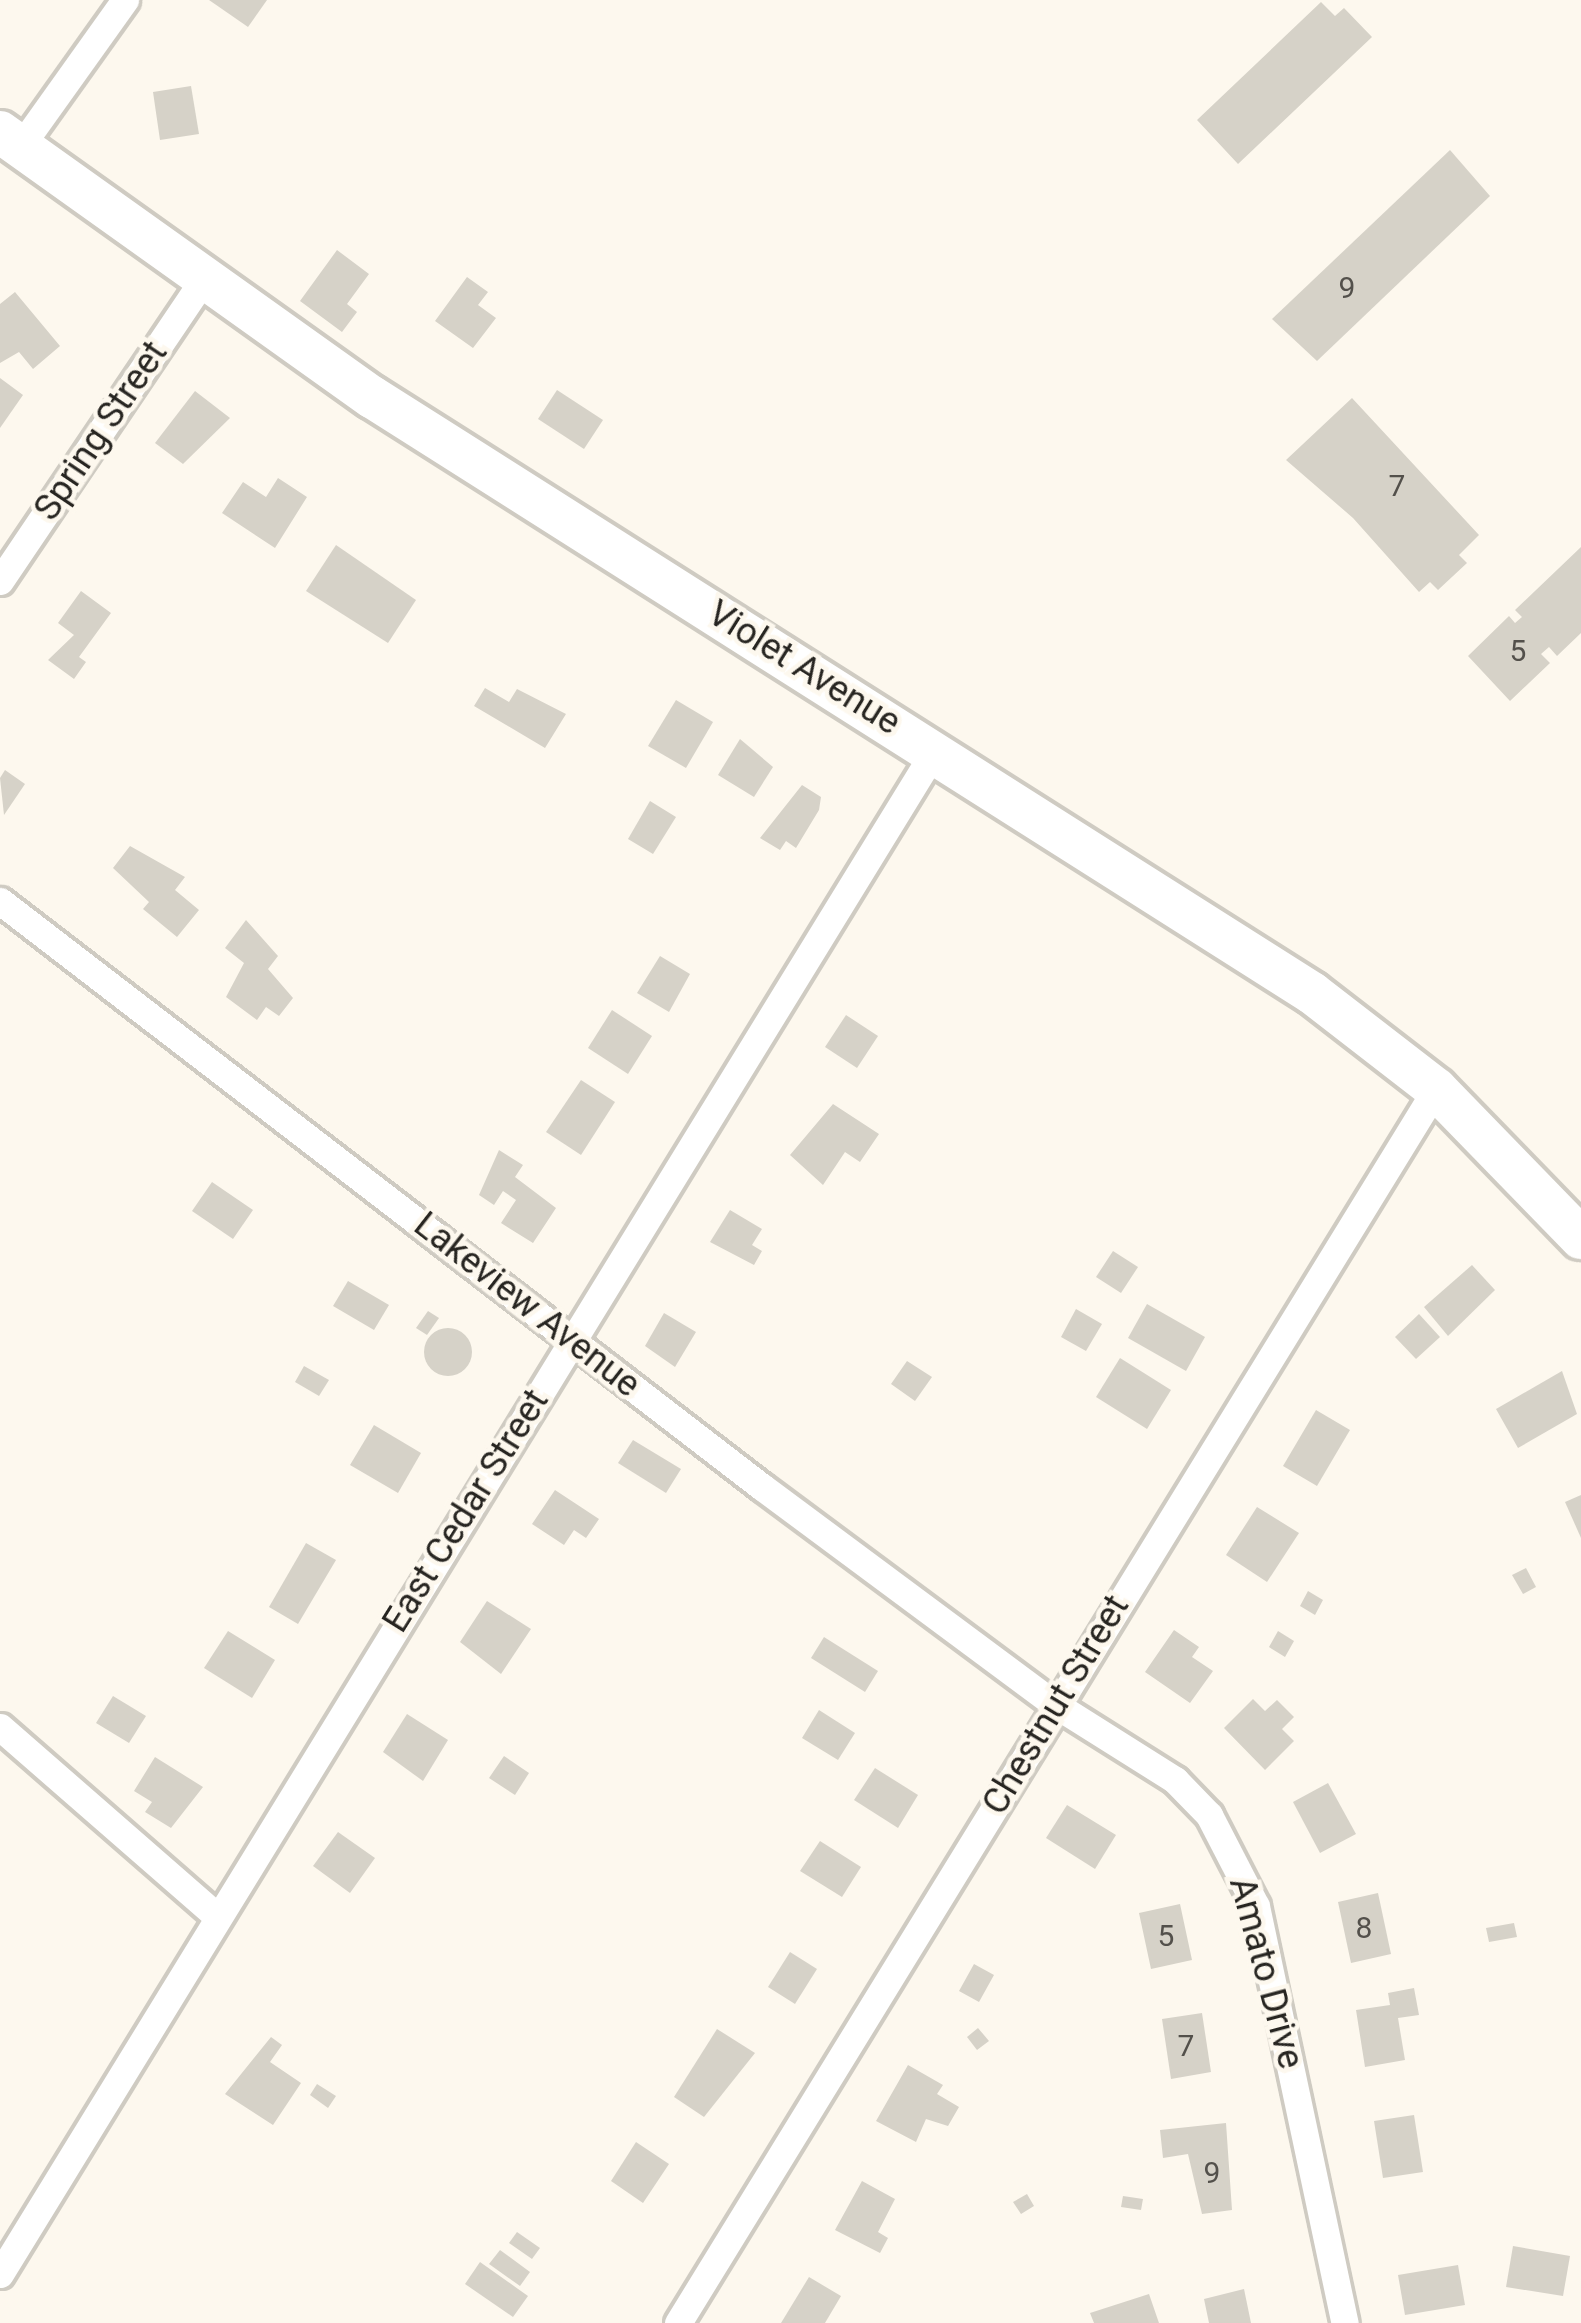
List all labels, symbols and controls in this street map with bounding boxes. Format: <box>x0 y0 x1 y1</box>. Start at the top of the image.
house number: 9 <box>1339 270 1355 306</box>
street label: Spring Street <box>25 333 177 529</box>
house number: 7 <box>1389 468 1405 504</box>
street label: Violet Avenue <box>700 592 908 744</box>
house number: 5 <box>1510 633 1526 669</box>
street label: Lakeview Avenue <box>405 1203 649 1407</box>
street label: East Cedar Street <box>374 1382 558 1640</box>
street label: Chestnut Street <box>974 1588 1138 1822</box>
street label: Amato Drive <box>1220 1873 1312 2073</box>
house number: 8 <box>1356 1910 1372 1946</box>
house number: 5 <box>1158 1918 1174 1954</box>
house number: 7 <box>1178 2028 1194 2064</box>
house number: 9 <box>1204 2155 1220 2191</box>

